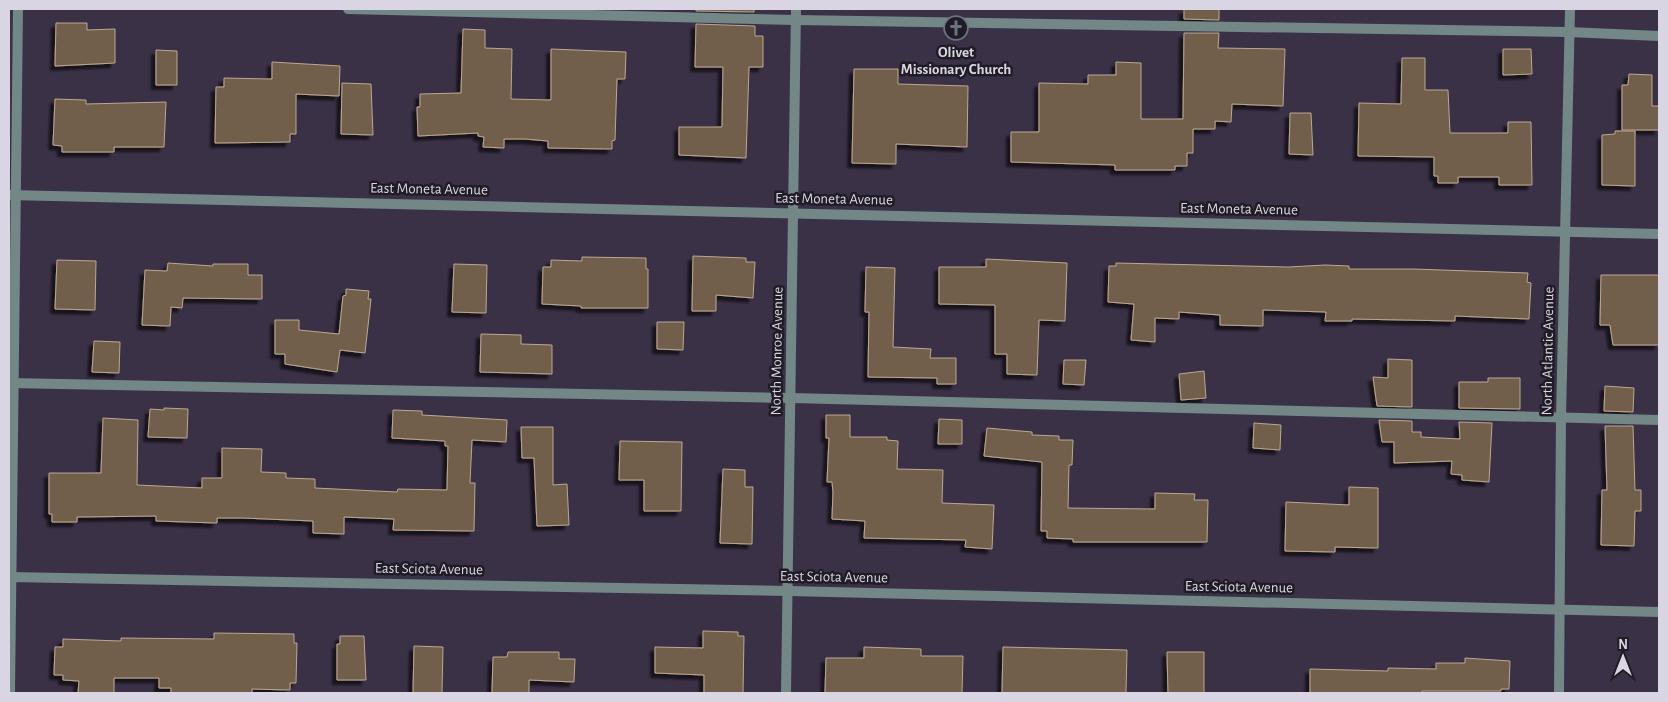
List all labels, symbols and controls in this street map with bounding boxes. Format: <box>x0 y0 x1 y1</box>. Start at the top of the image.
church icon: Olivet Missionary Church <box>943 15 969 41</box>
place label: Olivet Missionary Church <box>901 45 1011 77</box>
street label: East Moneta Avenue <box>370 180 488 198</box>
street label: East Moneta Avenue <box>775 190 893 208</box>
street label: East Moneta Avenue <box>1180 200 1298 218</box>
street label: North Monroe Avenue <box>768 286 786 415</box>
street label: North Atlantic Avenue <box>1539 286 1557 416</box>
street label: East Sciota Avenue <box>375 561 483 577</box>
street label: East Sciota Avenue <box>780 569 888 585</box>
street label: East Sciota Avenue <box>1185 579 1293 595</box>
north arrow <box>1598 632 1648 682</box>
text: N <box>1618 638 1628 652</box>

